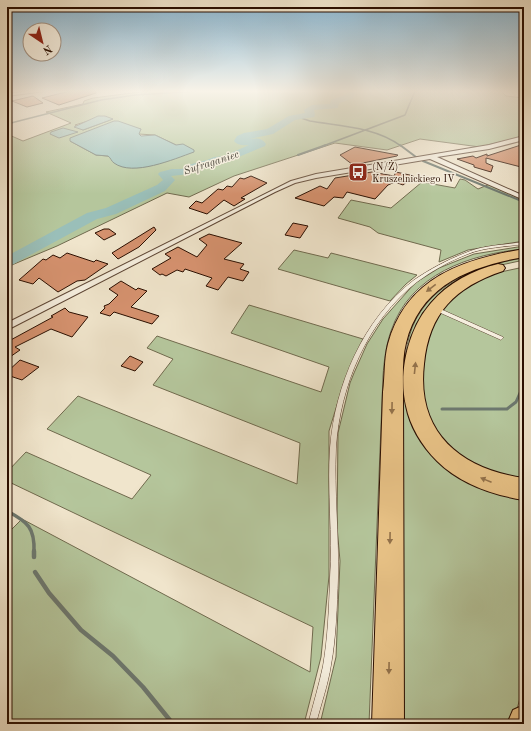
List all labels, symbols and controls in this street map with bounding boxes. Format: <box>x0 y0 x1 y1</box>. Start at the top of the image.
north arrow <box>22 22 62 62</box>
text: N <box>40 42 53 56</box>
water label: Sufraganiec <box>182 149 241 178</box>
place label: (N/Ż) Kruszelnickiego IV <box>372 160 455 184</box>
bus stop icon: (N/Ż) Kruszelnickiego IV <box>347 161 369 183</box>
one-way arrow <box>425 284 436 292</box>
one-way arrow <box>411 362 418 374</box>
one-way arrow <box>389 402 396 414</box>
one-way arrow <box>480 477 492 483</box>
one-way arrow <box>387 532 394 544</box>
one-way arrow <box>385 662 392 674</box>

